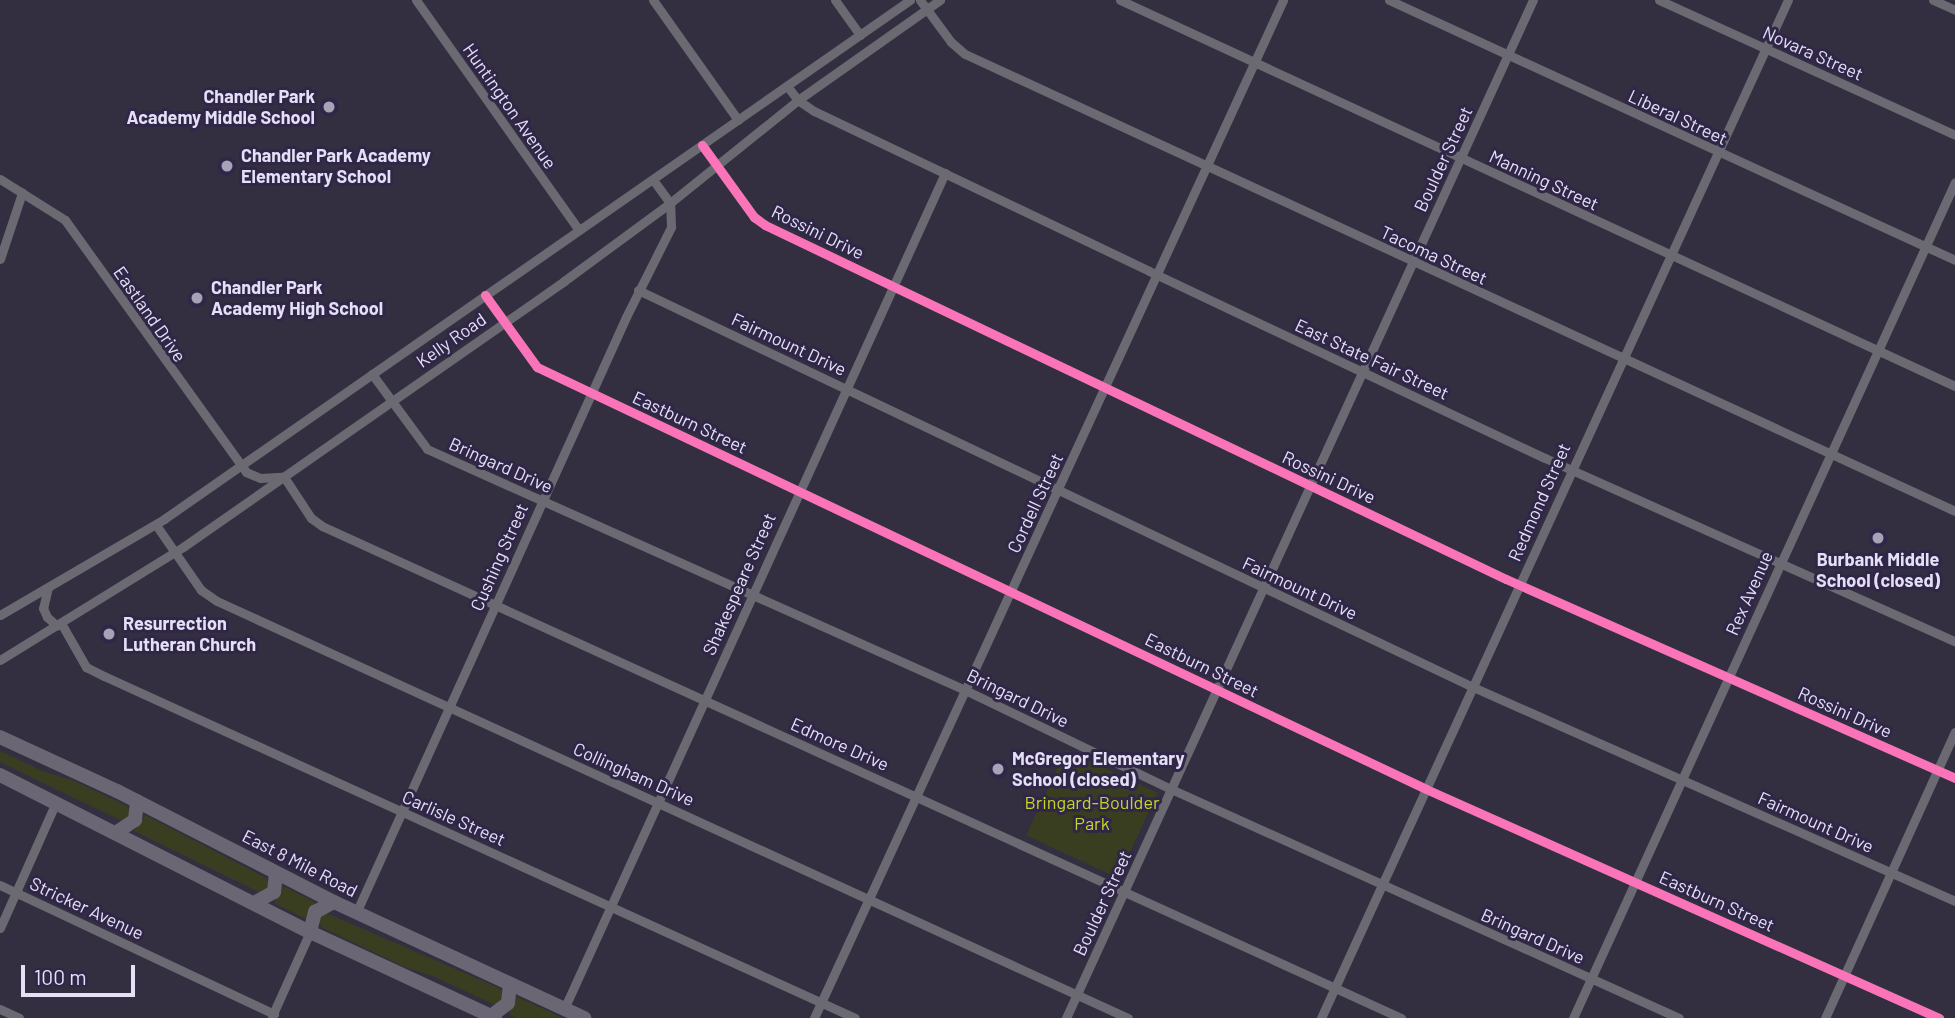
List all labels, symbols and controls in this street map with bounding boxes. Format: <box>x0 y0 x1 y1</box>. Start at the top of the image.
street label: Novara Street <box>1759 21 1867 85</box>
street label: Huntington Avenue <box>459 39 561 173</box>
street label: Liberal Street <box>1625 85 1731 149</box>
place label: Chandler Park Academy Middle School <box>126 86 315 128</box>
marker: Chandler Park Academy Middle School <box>321 99 337 115</box>
street label: Boulder Street <box>1409 103 1477 215</box>
place label: Chandler Park Academy Elementary School <box>241 145 431 188</box>
street label: Manning Street <box>1486 145 1602 215</box>
marker: Chandler Park Academy Elementary School <box>219 158 235 174</box>
street label: Rossini Drive <box>768 200 868 264</box>
street label: Tacoma Street <box>1377 221 1491 289</box>
street label: Eastland Drive <box>109 262 191 366</box>
place label: Chandler Park Academy High School <box>211 277 383 320</box>
marker: Chandler Park Academy High School <box>189 290 205 306</box>
street label: Kelly Road <box>412 308 490 372</box>
street label: Fairmount Drive <box>728 308 850 380</box>
street label: East State Fair Street <box>1292 314 1452 404</box>
street label: Eastburn Street <box>629 386 751 458</box>
street label: Bringard Drive <box>446 433 556 497</box>
street label: Redmond Street <box>1503 440 1575 564</box>
street label: Rossini Drive <box>1279 446 1379 508</box>
street label: Cordell Street <box>1002 450 1068 556</box>
street label: Cushing Street <box>466 500 532 614</box>
street label: Shakespeare Street <box>698 509 780 659</box>
marker: Burbank Middle School (closed) <box>1870 530 1886 546</box>
street label: Rex Avenue <box>1721 548 1777 638</box>
place label: Burbank Middle School (closed) <box>1816 549 1940 592</box>
street label: Fairmount Drive <box>1239 552 1361 624</box>
place label: Resurrection Lutheran Church <box>123 613 256 656</box>
marker: Resurrection Lutheran Church <box>101 626 117 642</box>
street label: Eastburn Street <box>1142 628 1262 702</box>
street label: Bringard Drive <box>963 664 1073 732</box>
street label: Rossini Drive <box>1795 682 1895 742</box>
street label: Edmore Drive <box>788 713 892 775</box>
street label: Collingham Drive <box>570 738 698 810</box>
place label: McGregor Elementary School (closed) <box>1012 748 1184 790</box>
marker: McGregor Elementary School (closed) <box>990 761 1006 777</box>
street label: Carlisle Street <box>399 786 509 850</box>
street label: Fairmount Drive <box>1755 787 1877 857</box>
park label: Bringard-Boulder Park <box>1024 792 1160 834</box>
street label: East 8 Mile Road <box>239 825 361 901</box>
street label: Boulder Street <box>1068 847 1136 959</box>
street label: Eastburn Street <box>1656 866 1778 936</box>
street label: Stricker Avenue <box>27 872 147 944</box>
street label: Bringard Drive <box>1478 904 1588 968</box>
scale bar <box>24 951 138 995</box>
text: 100 m <box>34 964 87 989</box>

